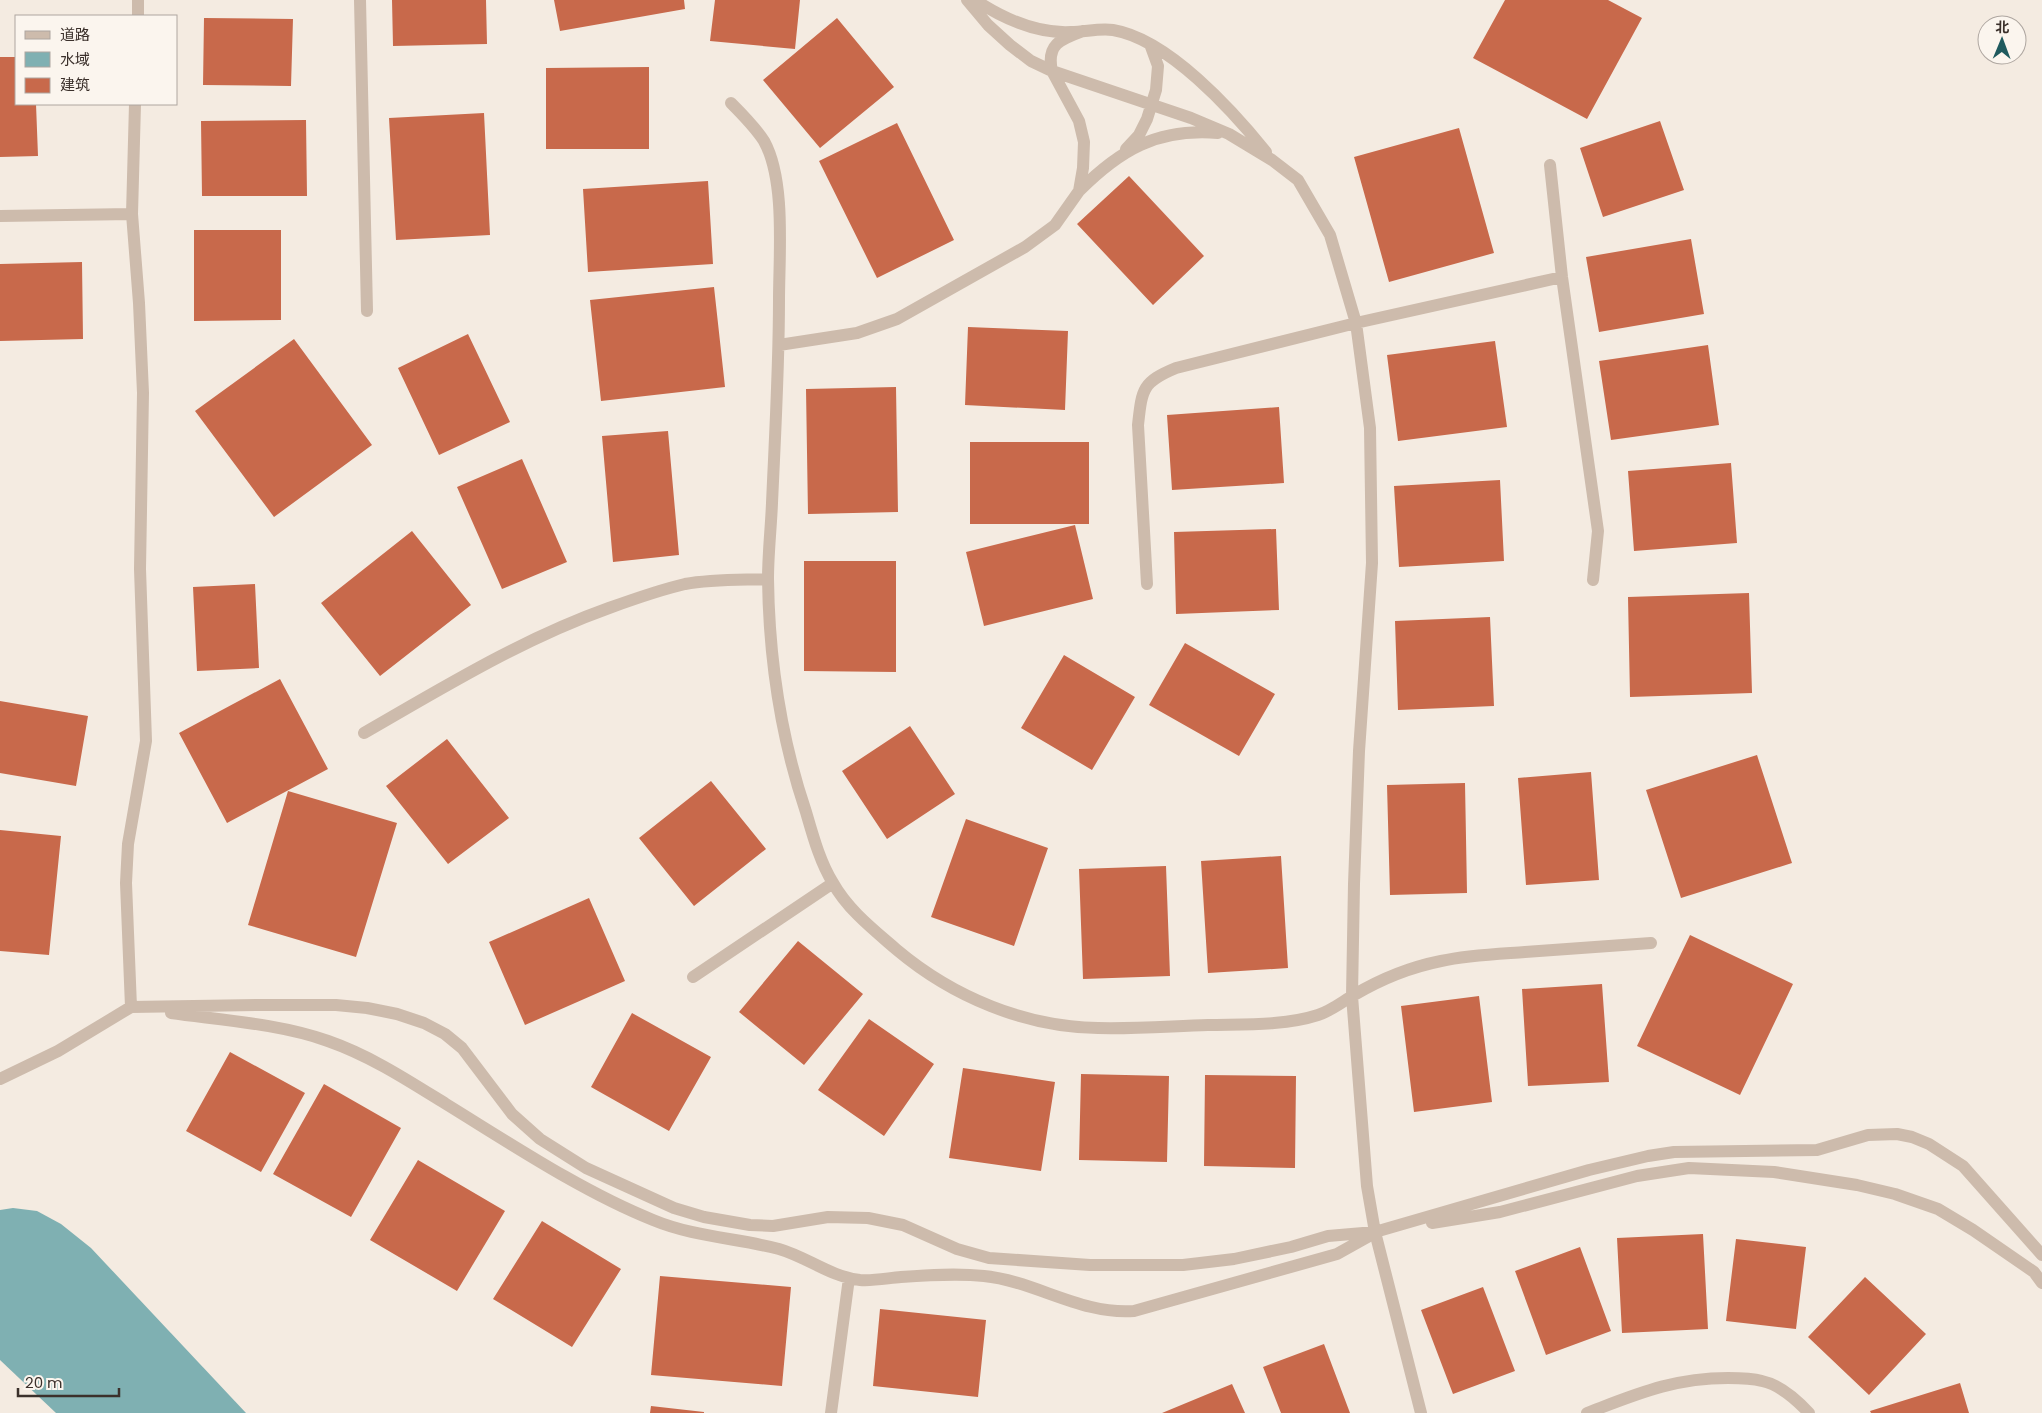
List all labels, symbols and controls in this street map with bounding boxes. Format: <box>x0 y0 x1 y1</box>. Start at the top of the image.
legend <box>15 15 178 105</box>
north arrow <box>1977 15 2027 65</box>
text: 北 <box>1995 17 2009 37</box>
text: 道路 <box>60 24 90 45</box>
text: 水域 <box>60 49 90 70</box>
text: 建筑 <box>60 74 90 95</box>
scale bar <box>18 1366 119 1398</box>
text: 20 m <box>25 1372 63 1393</box>

